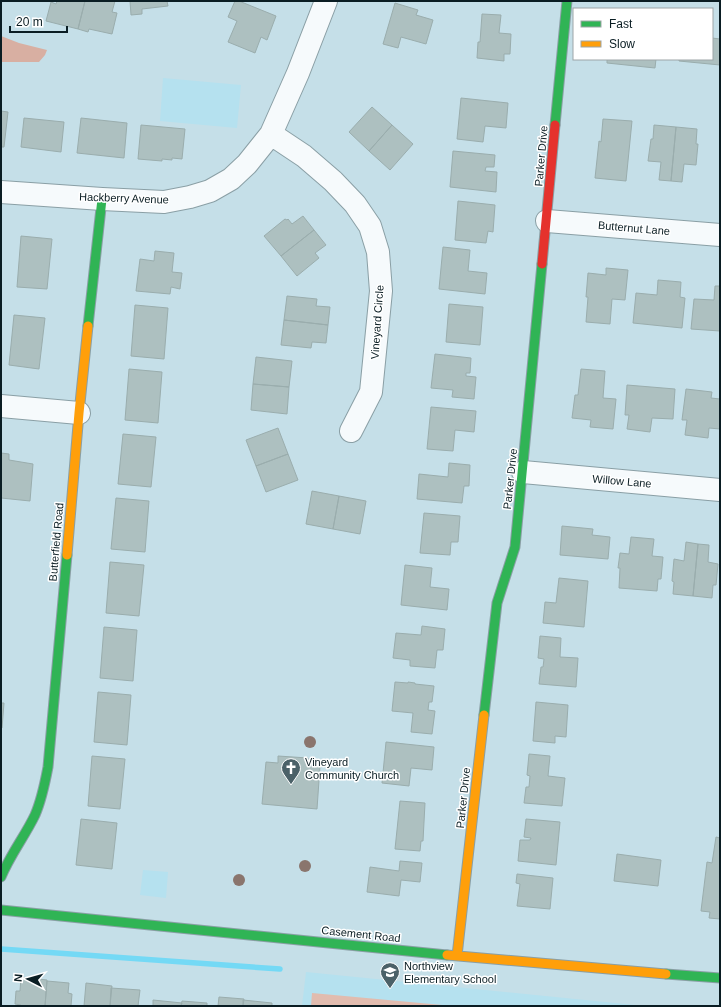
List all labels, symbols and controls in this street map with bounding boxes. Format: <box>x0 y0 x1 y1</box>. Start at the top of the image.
scale bar <box>10 8 67 34</box>
legend <box>573 8 713 60</box>
text: 20 m <box>16 15 43 29</box>
text: Fast <box>609 17 633 31</box>
text: Slow <box>609 37 635 51</box>
street label: Parker Drive <box>532 125 550 187</box>
street label: Hackberry Avenue <box>79 190 169 206</box>
street label: Butternut Lane <box>598 219 670 237</box>
street label: Vineyard Circle <box>368 284 386 360</box>
street label: Parker Drive <box>501 448 519 510</box>
street label: Willow Lane <box>592 472 652 490</box>
street label: Butterfield Road <box>47 502 65 582</box>
place label: Vineyard Community Church <box>305 756 399 781</box>
church icon: Vineyard Community Church <box>280 757 302 785</box>
street label: Parker Drive <box>454 767 472 829</box>
street label: Casement Road <box>321 924 401 944</box>
north arrow <box>8 959 48 999</box>
place label: Northview Elementary School <box>404 960 496 985</box>
school or university icon: Northview Elementary School <box>379 961 401 989</box>
text: N <box>12 973 24 983</box>

